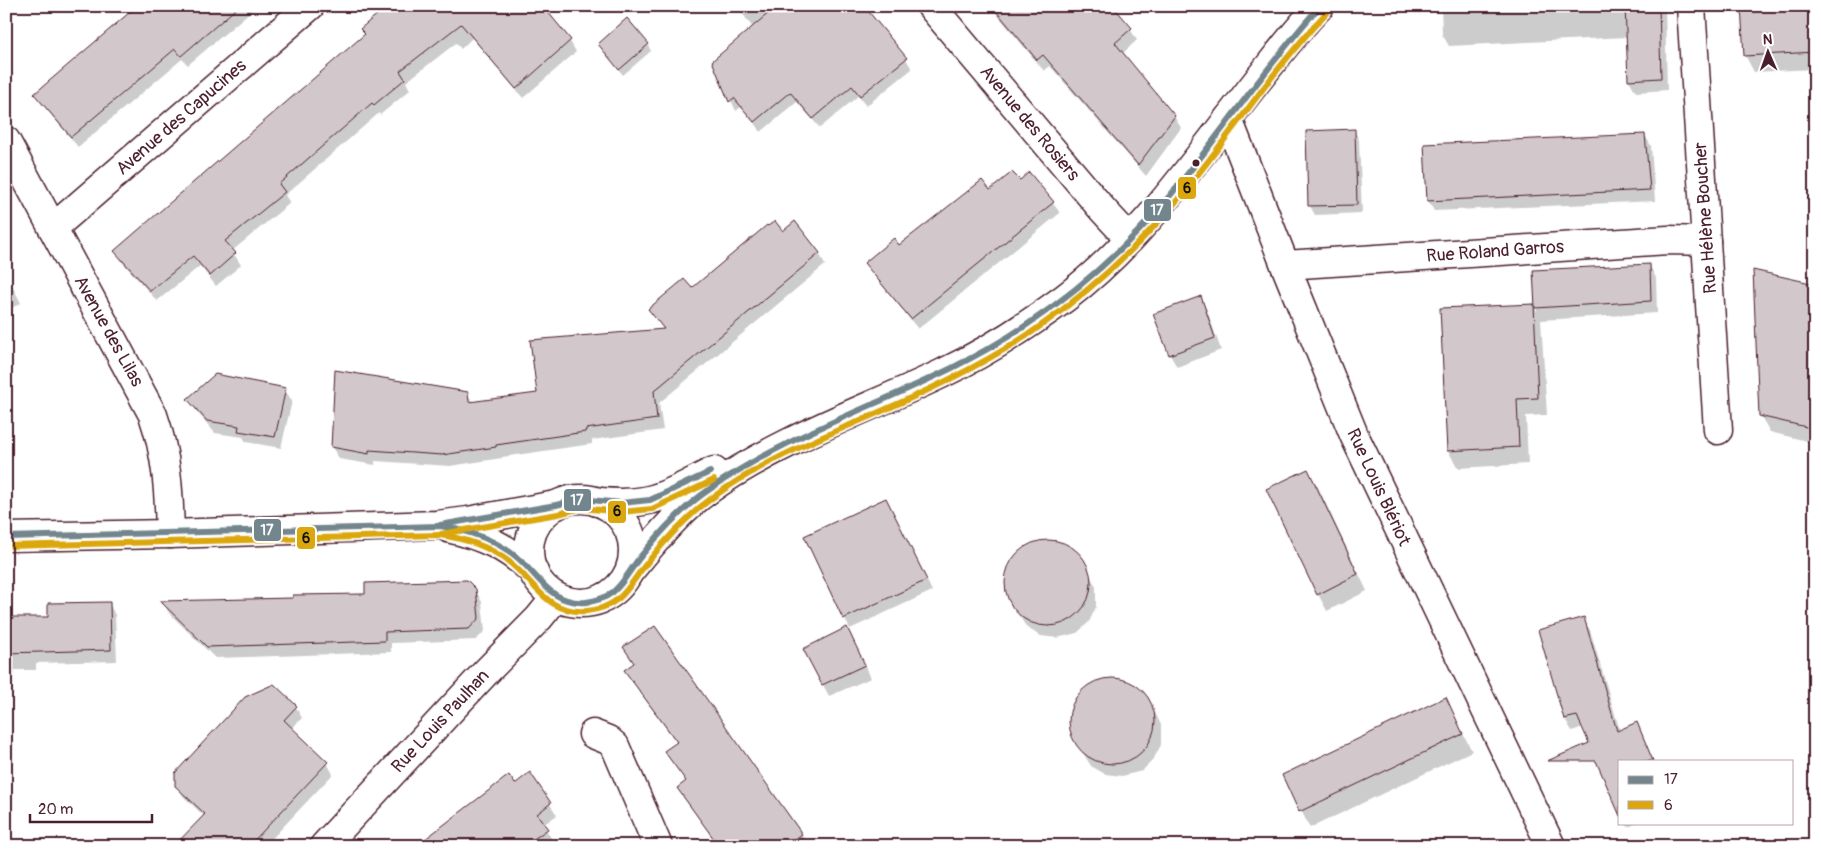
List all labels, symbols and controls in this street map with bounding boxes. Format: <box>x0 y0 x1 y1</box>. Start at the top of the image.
north arrow <box>1744 28 1794 78</box>
text: N <box>1763 31 1773 48</box>
street label: Avenue des Capucines <box>111 54 251 180</box>
street label: Avenue des Rosiers <box>975 61 1085 186</box>
street label: Rue Hélène Boucher <box>1689 141 1722 295</box>
unlabelled marker <box>1191 158 1201 168</box>
line badge: 6 <box>1177 176 1197 200</box>
text: 6 <box>1183 180 1191 197</box>
line badge: 17 <box>1143 198 1172 222</box>
text: 17 <box>1151 202 1164 219</box>
street label: Rue Roland Garros <box>1425 235 1565 268</box>
street label: Avenue des Lilas <box>69 272 148 391</box>
street label: Rue Louis Blériot <box>1341 425 1416 550</box>
line badge: 17 <box>563 488 592 512</box>
text: 17 <box>571 492 584 509</box>
line badge: 6 <box>607 500 627 524</box>
text: 6 <box>613 503 621 520</box>
line badge: 17 <box>253 518 282 542</box>
text: 17 <box>261 522 274 539</box>
line badge: 6 <box>296 526 316 550</box>
text: 6 <box>302 530 310 547</box>
street label: Rue Louis Paulhan <box>386 665 494 778</box>
legend <box>1618 760 1794 824</box>
text: 17 <box>1664 770 1678 789</box>
scale bar <box>30 792 152 824</box>
text: 6 <box>1664 796 1673 815</box>
text: 20 m <box>38 800 73 819</box>

